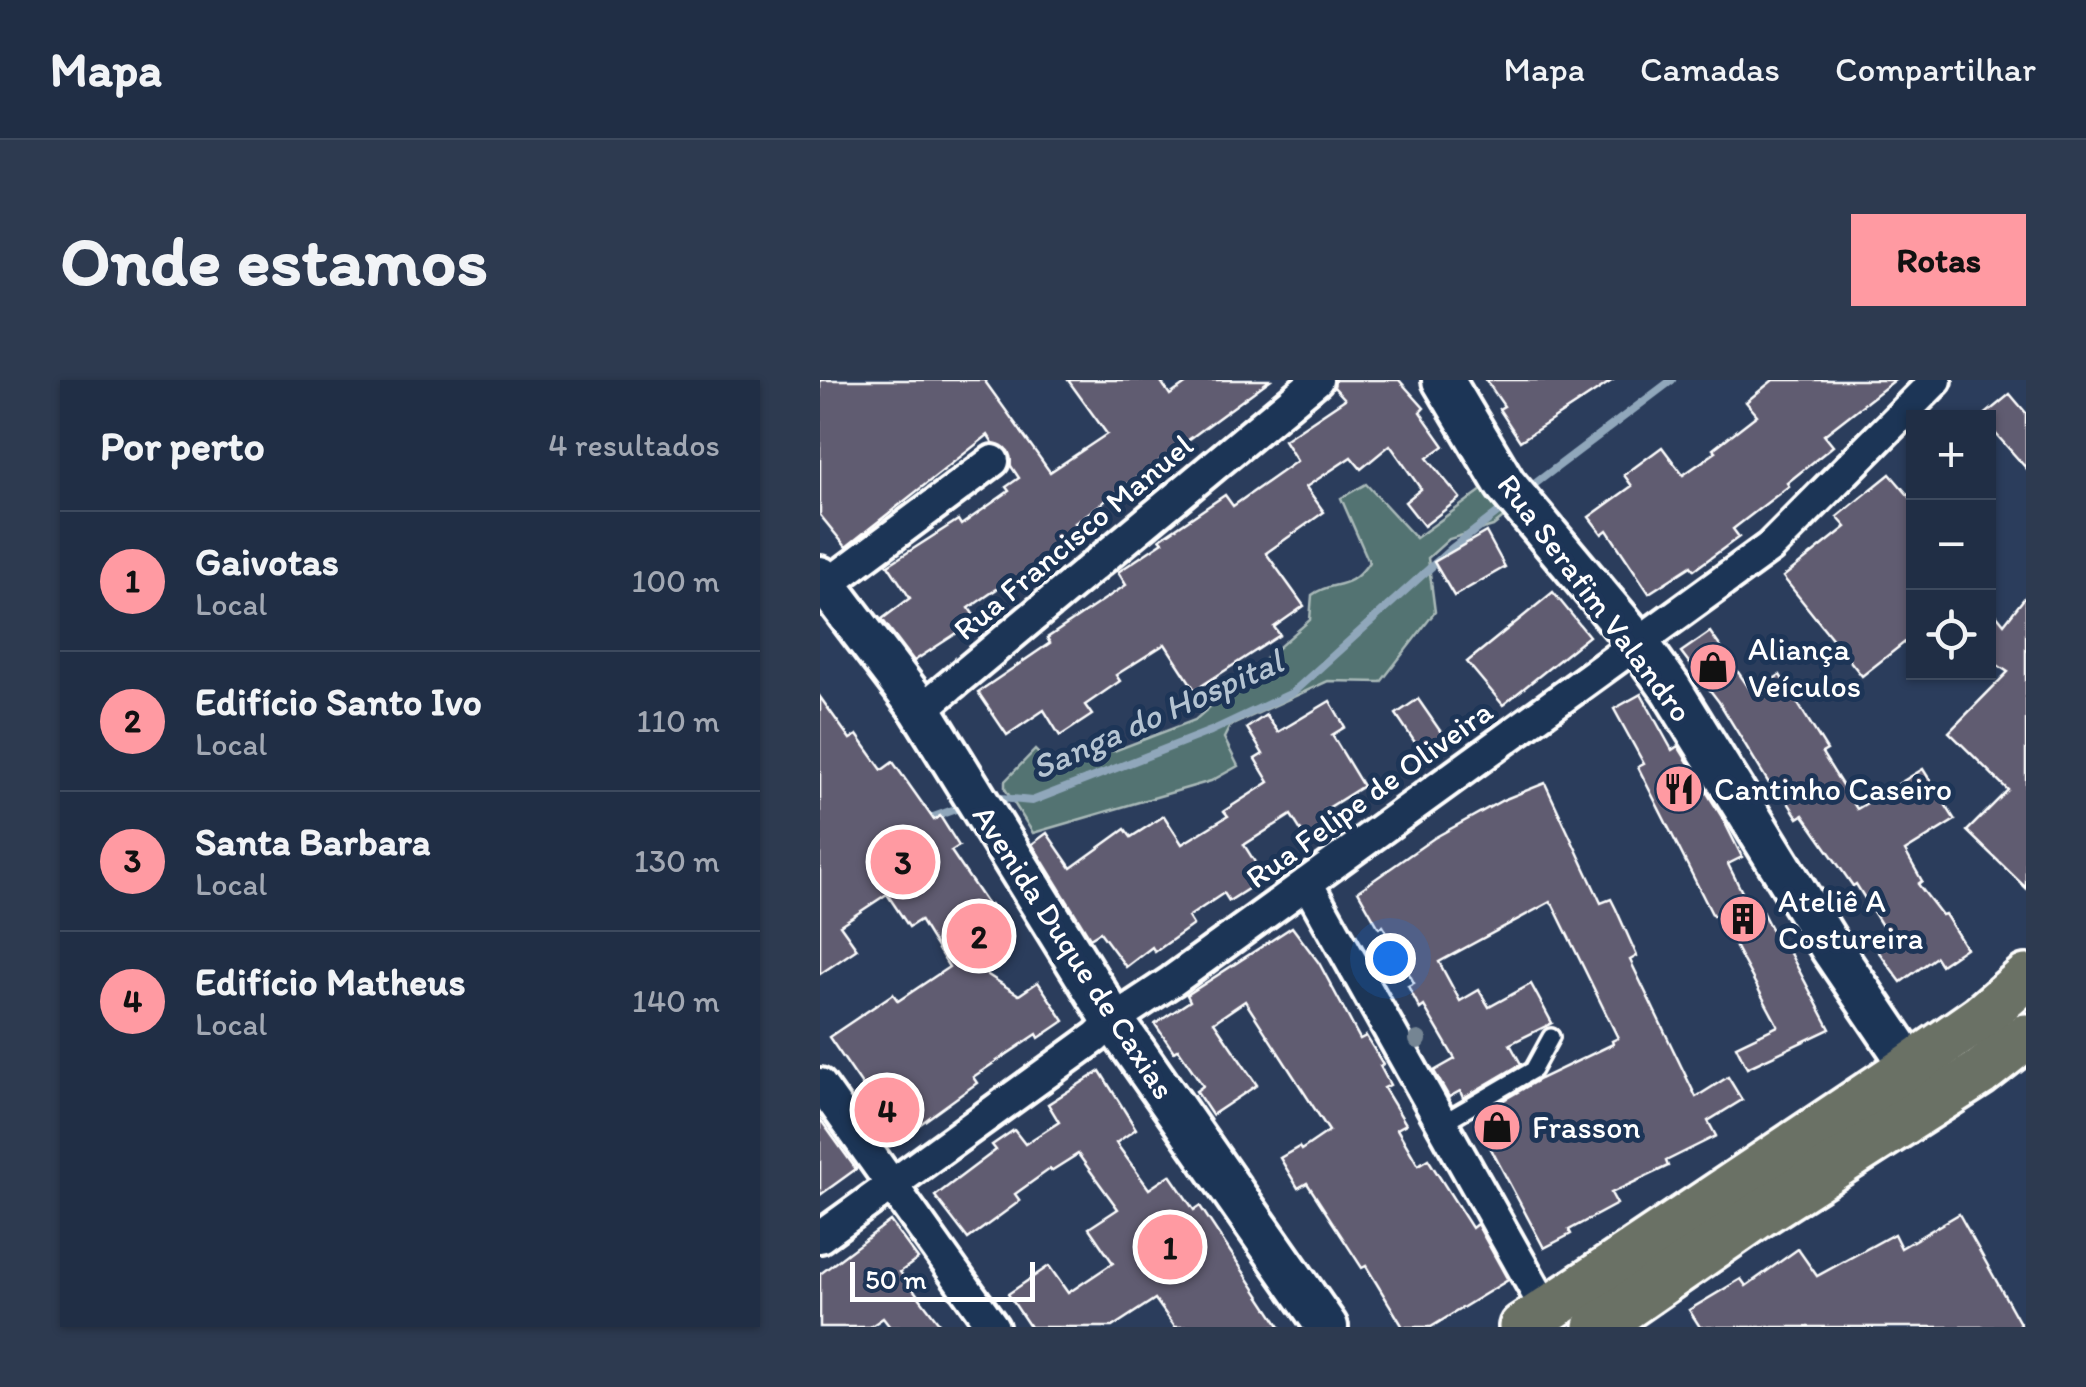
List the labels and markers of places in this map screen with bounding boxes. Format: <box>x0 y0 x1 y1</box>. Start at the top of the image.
place label: Aliança Veículos <box>1748 630 1861 705</box>
shop icon: Aliança Veículos <box>1687 641 1739 693</box>
restaurant icon: Cantinho Caseiro <box>1653 763 1705 815</box>
place label: Cantinho Caseiro <box>1714 770 1952 808</box>
pin: 3 <box>871 824 936 900</box>
place label: Ateliê A Costureira <box>1778 882 1924 957</box>
building icon: Ateliê A Costureira <box>1717 893 1769 945</box>
pin: 2 <box>946 898 1012 974</box>
pin: 4 <box>854 1072 920 1148</box>
shop icon: Frasson <box>1471 1101 1523 1153</box>
place label: Frasson <box>1532 1108 1640 1146</box>
pin: 1 <box>1138 1210 1202 1284</box>

